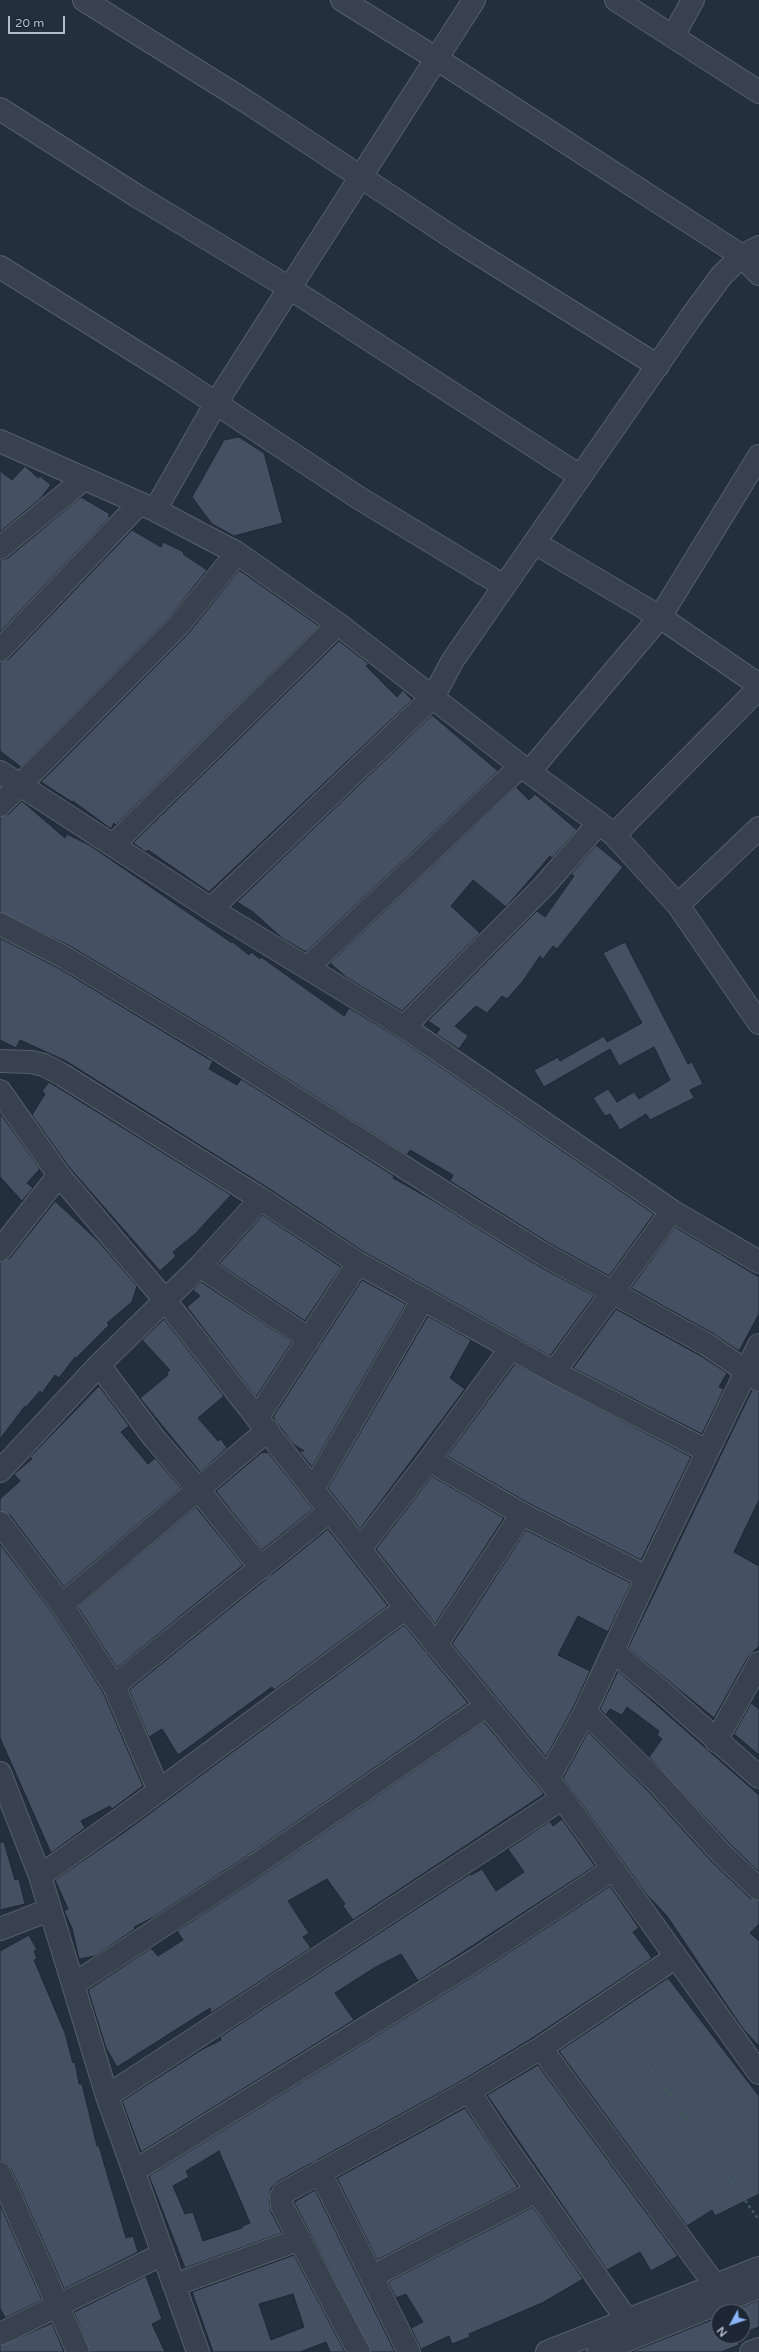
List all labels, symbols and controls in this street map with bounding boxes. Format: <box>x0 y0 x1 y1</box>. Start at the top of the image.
scale bar <box>10 8 67 34</box>
text: 20 m <box>15 16 44 30</box>
north arrow <box>711 2304 751 2344</box>
text: N <box>714 2324 730 2339</box>

